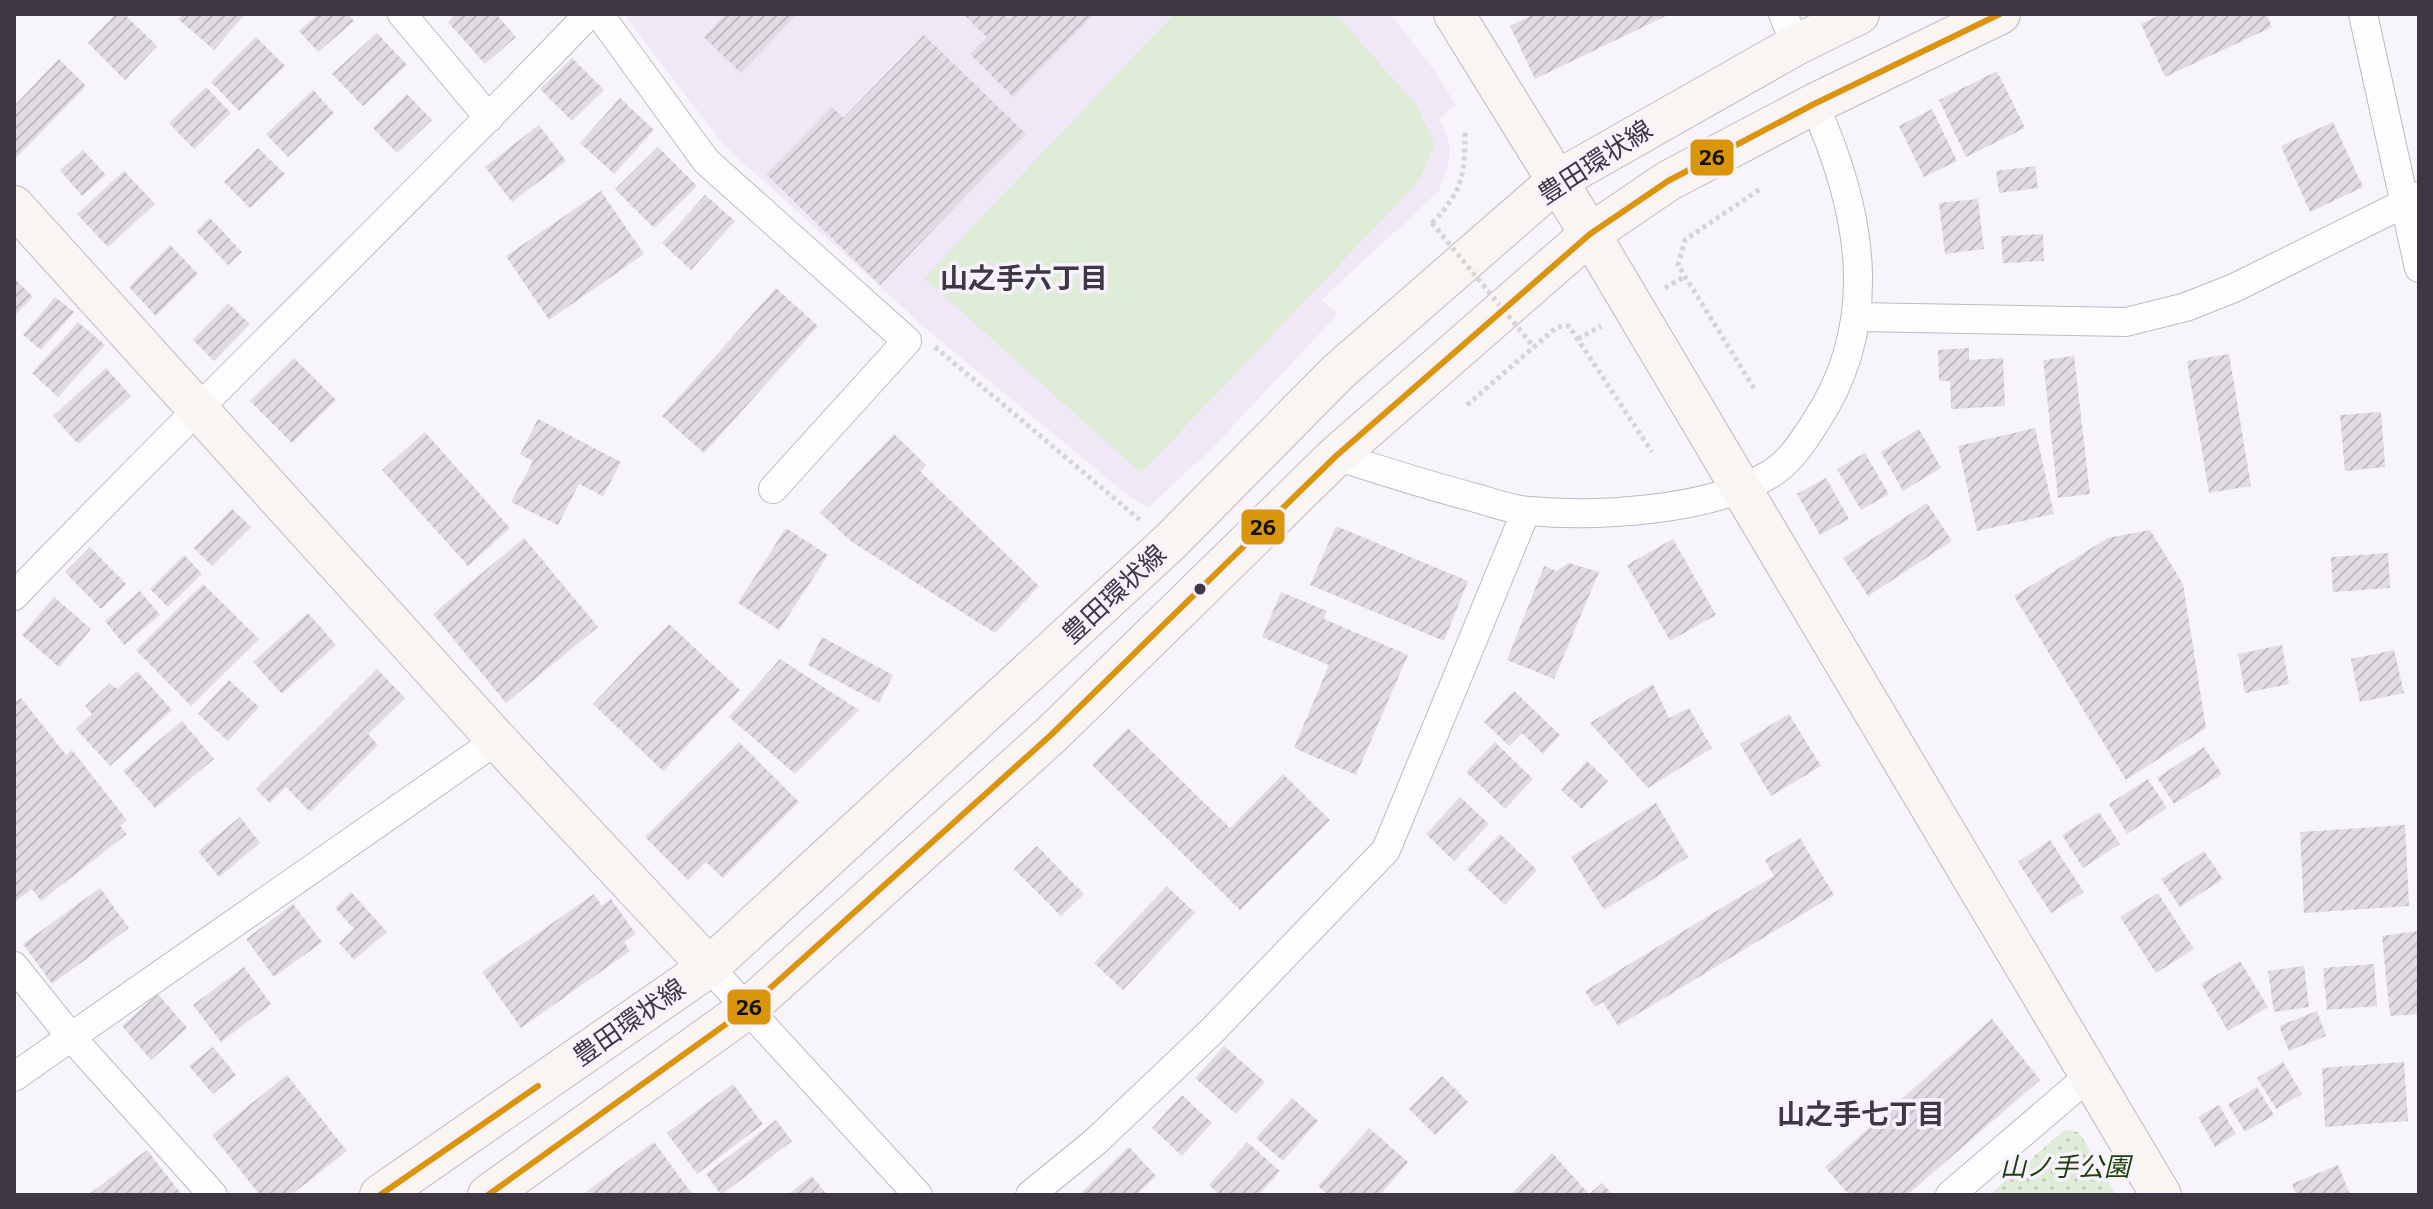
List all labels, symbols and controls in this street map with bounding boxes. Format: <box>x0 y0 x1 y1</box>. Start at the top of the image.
street label: 豊田環状線 <box>1532 114 1658 211</box>
line badge: 26 <box>1689 138 1735 177</box>
text: 26 <box>1699 144 1725 171</box>
district label: 山之手六丁目 <box>940 262 1108 295</box>
line badge: 26 <box>1240 508 1286 546</box>
text: 26 <box>1250 514 1276 541</box>
street label: 豊田環状線 <box>1056 539 1172 650</box>
unlabelled marker <box>1192 581 1208 597</box>
street label: 豊田環状線 <box>567 972 691 1072</box>
line badge: 26 <box>726 988 772 1026</box>
text: 26 <box>736 994 762 1021</box>
district label: 山之手七丁目 <box>1777 1098 1945 1131</box>
park label: 山ノ手公園 <box>2000 1152 2134 1183</box>

